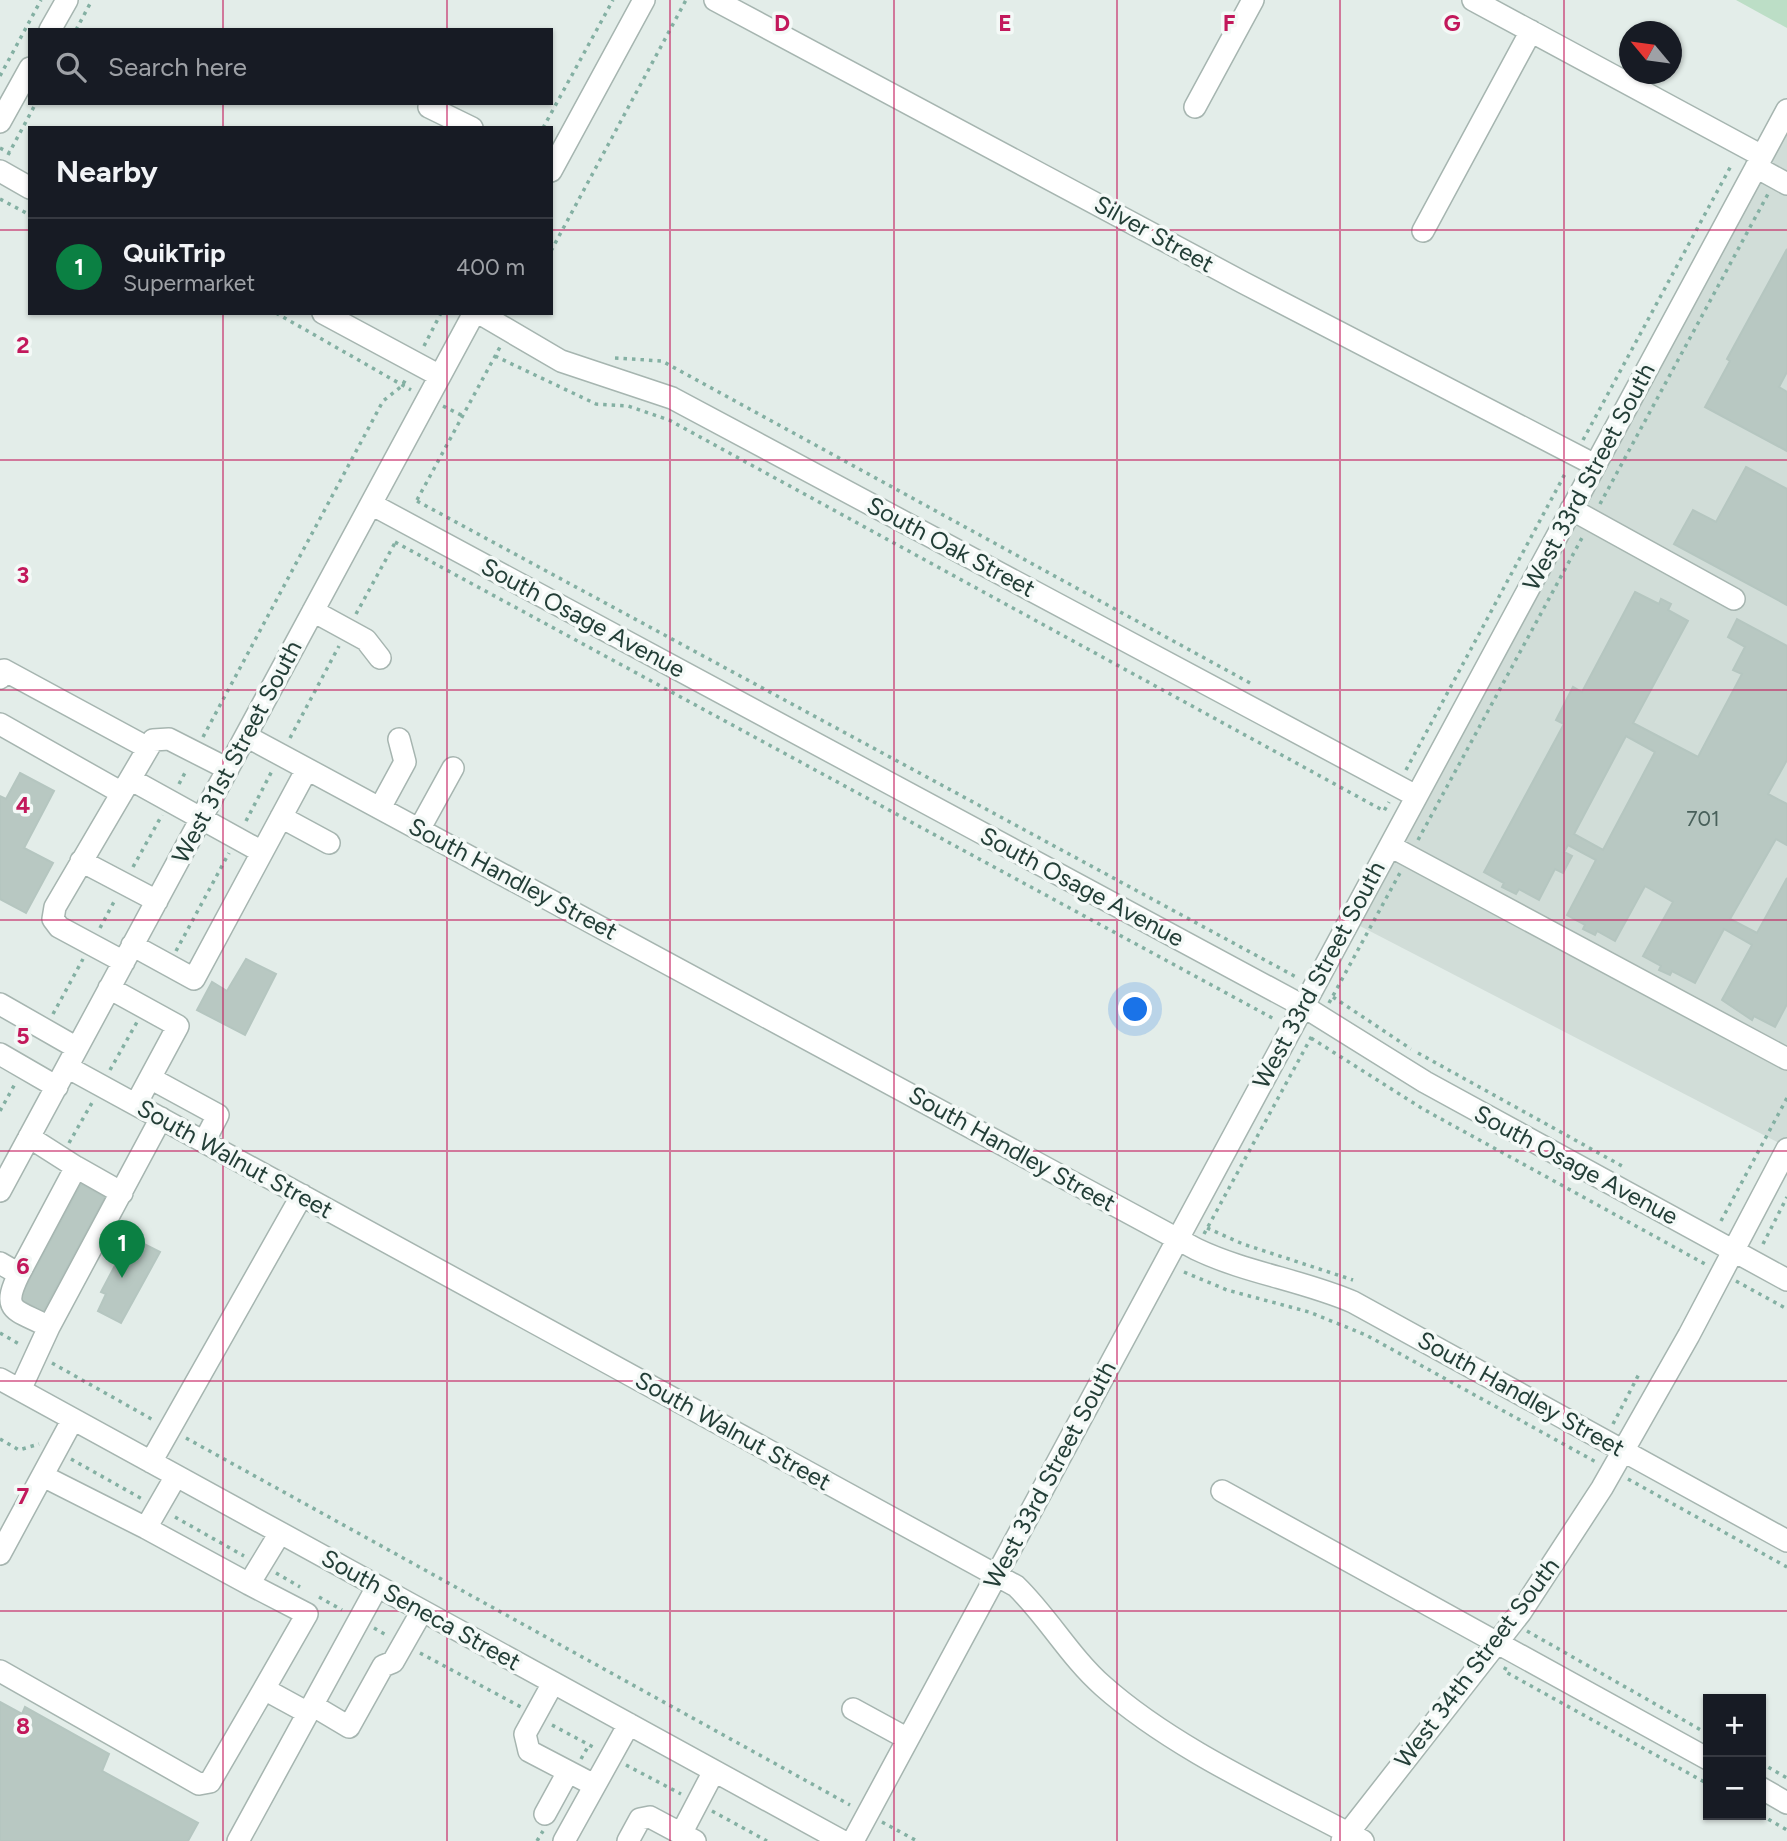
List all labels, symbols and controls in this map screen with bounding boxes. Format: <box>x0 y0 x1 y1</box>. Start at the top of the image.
text: D <box>774 9 790 37</box>
text: E <box>998 9 1012 37</box>
text: F <box>1223 9 1236 37</box>
text: G <box>1443 9 1461 37</box>
north arrow <box>1619 21 1682 84</box>
search box <box>28 28 553 105</box>
icon: search <box>52 48 90 86</box>
text: Search here <box>108 51 247 83</box>
text: Nearby <box>56 153 158 190</box>
street label: Silver Street <box>1089 189 1219 278</box>
text: QuikTrip <box>123 237 226 269</box>
text: 1 <box>74 253 84 281</box>
text: 400 m <box>456 253 525 281</box>
text: Supermarket <box>123 269 255 297</box>
text: 2 <box>16 331 30 359</box>
street label: West 33rd Street South <box>1516 358 1661 595</box>
street label: South Oak Street <box>862 490 1040 603</box>
street label: South Osage Avenue <box>476 552 690 684</box>
text: 3 <box>17 561 29 589</box>
street label: West 31st Street South <box>166 635 308 868</box>
text: 4 <box>16 791 30 819</box>
house number: 701 <box>1686 806 1720 831</box>
street label: South Handley Street <box>404 811 622 946</box>
street label: South Osage Avenue <box>975 821 1189 953</box>
street label: West 33rd Street South <box>1246 856 1391 1093</box>
your location <box>1118 992 1152 1026</box>
text: 5 <box>16 1022 30 1050</box>
street label: South Handley Street <box>904 1080 1121 1217</box>
street label: South Walnut Street <box>132 1093 338 1224</box>
street label: South Osage Avenue <box>1469 1099 1683 1231</box>
pin: 1 <box>99 1220 145 1278</box>
text: 6 <box>16 1252 30 1280</box>
street label: South Handley Street <box>1413 1325 1630 1462</box>
street label: West 33rd Street South <box>977 1356 1122 1593</box>
street label: South Walnut Street <box>630 1365 836 1496</box>
text: 7 <box>17 1482 30 1510</box>
street label: South Seneca Street <box>317 1543 526 1676</box>
street label: West 34th Street South <box>1388 1552 1565 1773</box>
map controls <box>1703 1694 1766 1820</box>
button: + <box>1703 1694 1766 1757</box>
text: 8 <box>16 1712 30 1740</box>
button: − <box>1703 1757 1766 1820</box>

